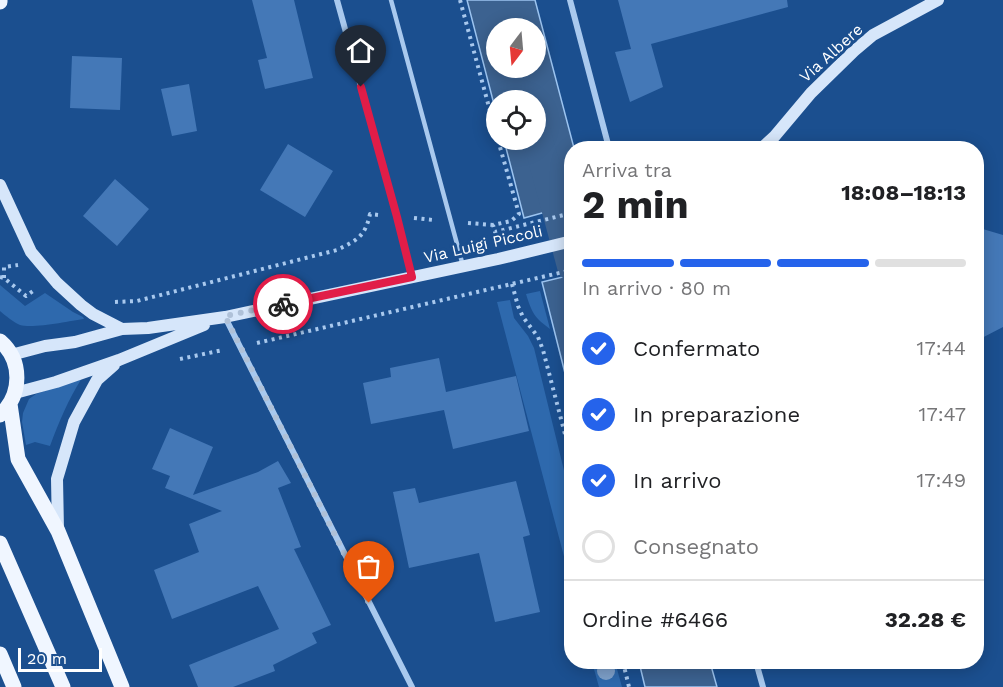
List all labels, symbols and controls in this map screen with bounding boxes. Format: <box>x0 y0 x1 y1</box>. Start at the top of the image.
north arrow <box>486 18 546 78</box>
map controls <box>486 18 546 150</box>
street label: Via Albere <box>796 20 866 86</box>
pin <box>335 25 386 87</box>
icon: home <box>344 34 377 67</box>
button: locate <box>486 90 546 150</box>
text: Arriva tra <box>582 158 672 182</box>
text: 18:08–18:13 <box>841 180 966 205</box>
text: 2 min <box>582 182 689 227</box>
street label: Via Luigi Piccoli <box>422 221 544 267</box>
courier <box>253 274 313 334</box>
text: In arrivo · 80 m <box>582 276 731 300</box>
icon: bike <box>267 288 300 321</box>
icon: check <box>582 332 615 365</box>
text: Confermato <box>633 336 760 361</box>
text: 17:44 <box>917 336 966 360</box>
icon: check <box>582 398 615 431</box>
text: In preparazione <box>633 402 800 427</box>
text: 17:47 <box>919 402 966 426</box>
icon: check <box>582 464 615 497</box>
text: In arrivo <box>633 468 721 493</box>
text: 17:49 <box>917 468 966 492</box>
text: Consegnato <box>633 534 759 559</box>
pin <box>343 541 394 603</box>
icon: bag <box>352 550 385 583</box>
text: Ordine #6466 <box>582 607 728 632</box>
text: 32.28 € <box>885 607 966 632</box>
scale bar <box>18 645 102 672</box>
text: 20 m <box>27 649 67 668</box>

